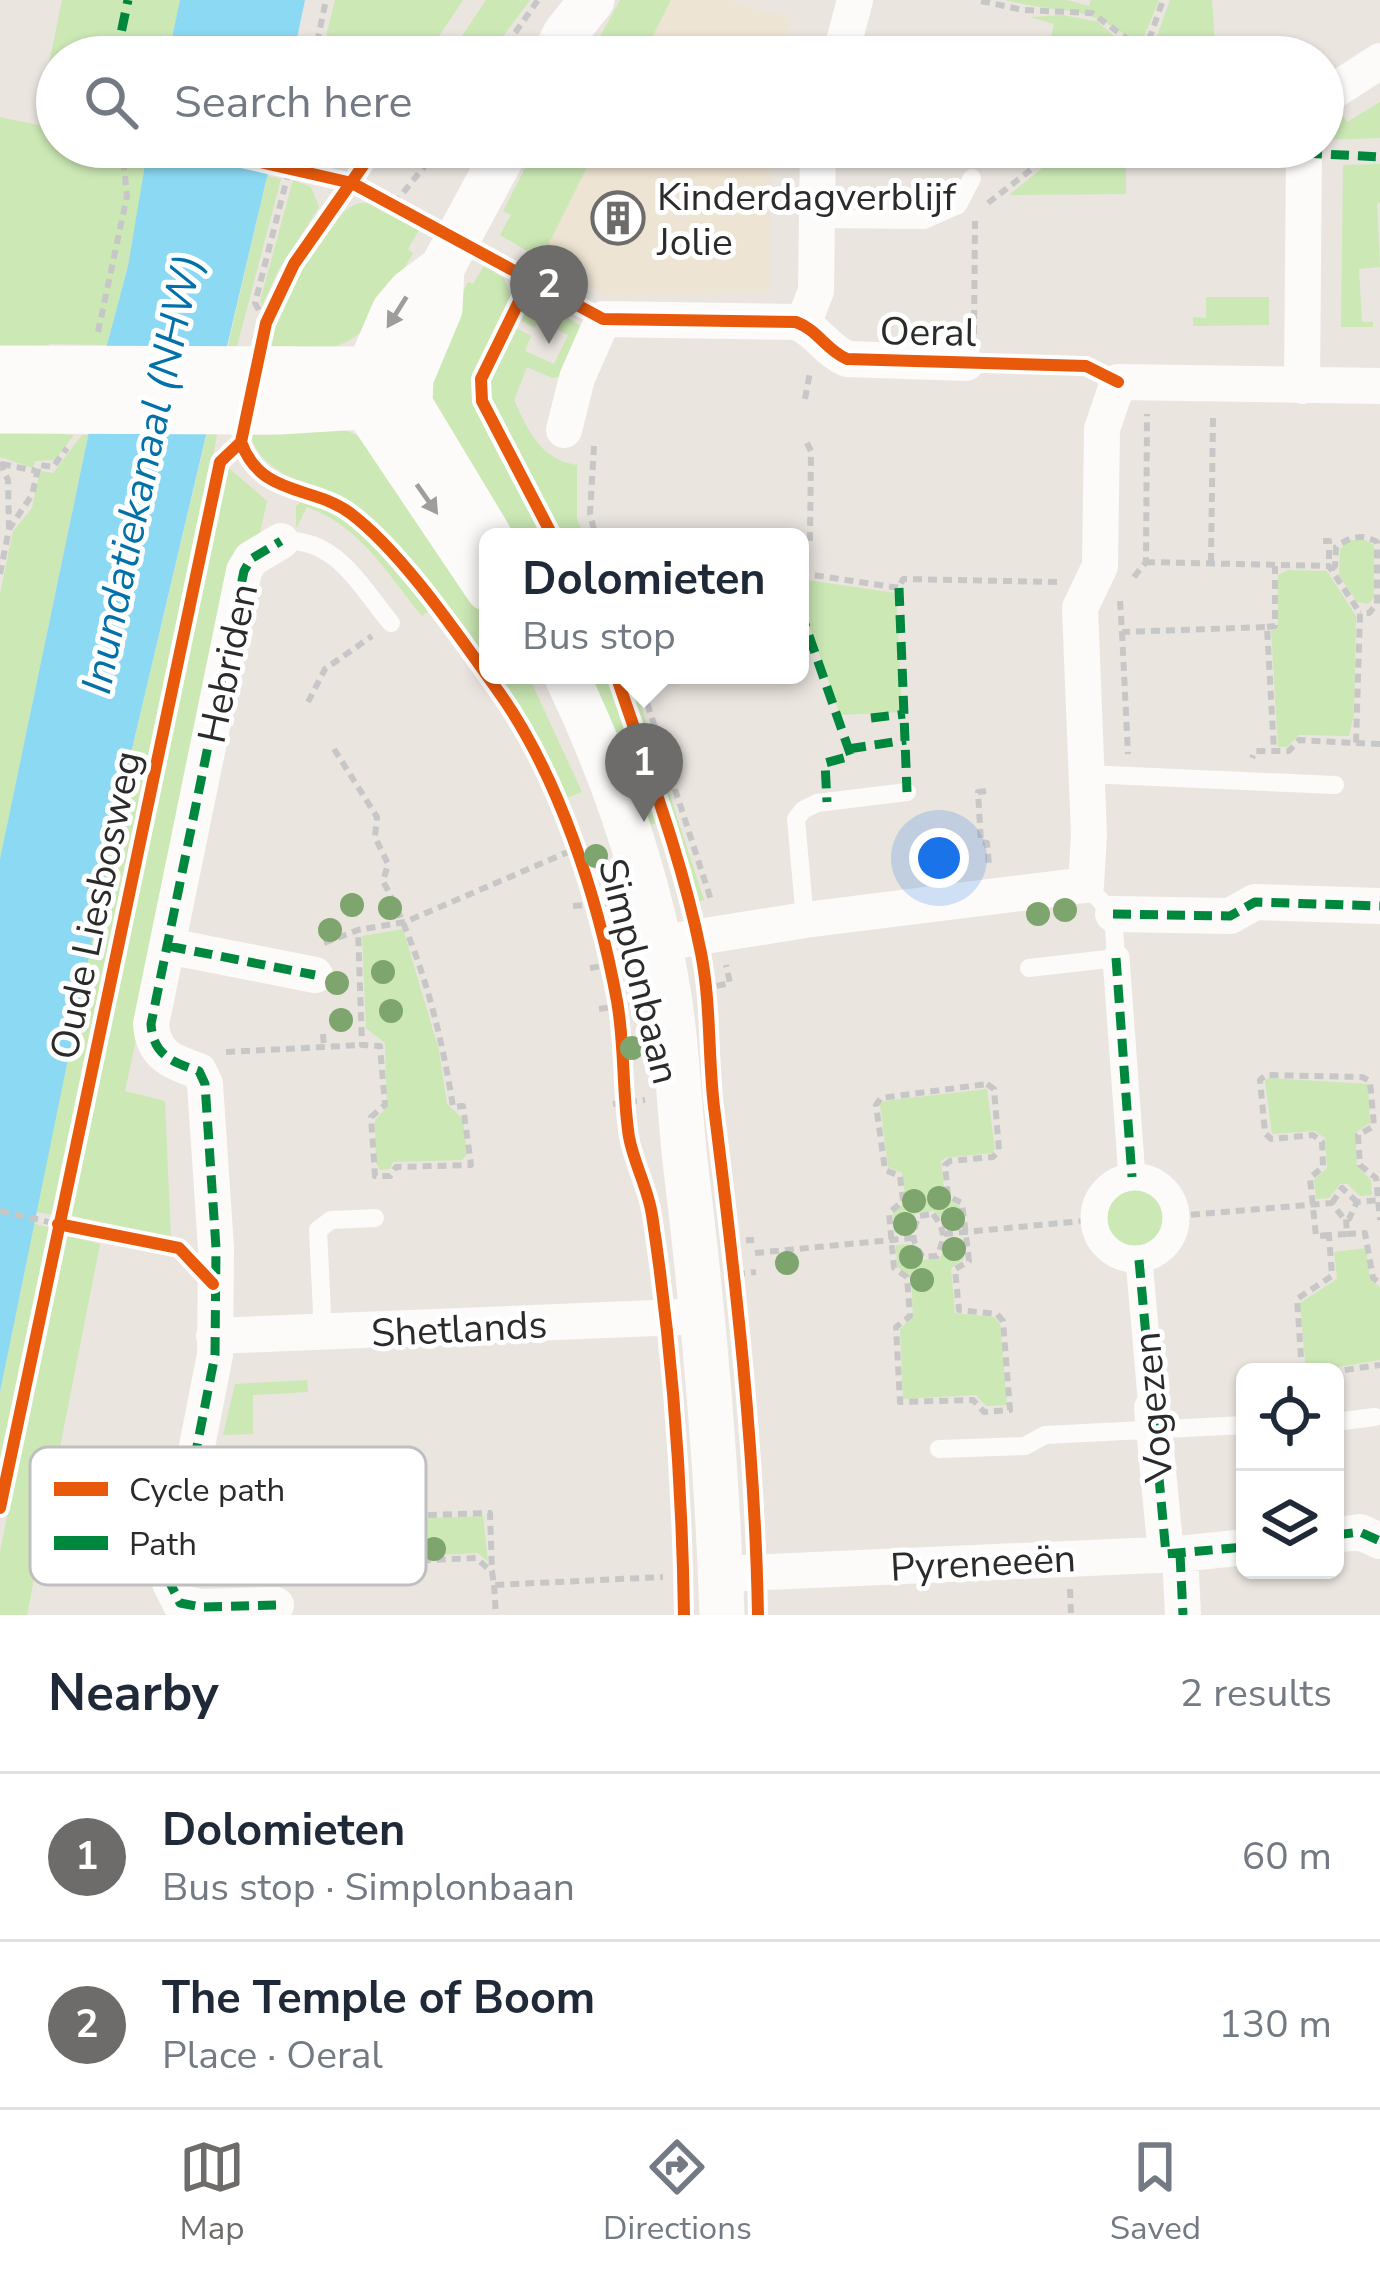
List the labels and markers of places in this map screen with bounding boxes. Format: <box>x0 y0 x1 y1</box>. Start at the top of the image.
place label: Kinderdagverblijf Jolie <box>656 171 957 269</box>
building icon: Kinderdagverblijf Jolie <box>590 190 646 246</box>
pin: 2 <box>510 245 588 344</box>
pin: 1 <box>605 723 683 822</box>

